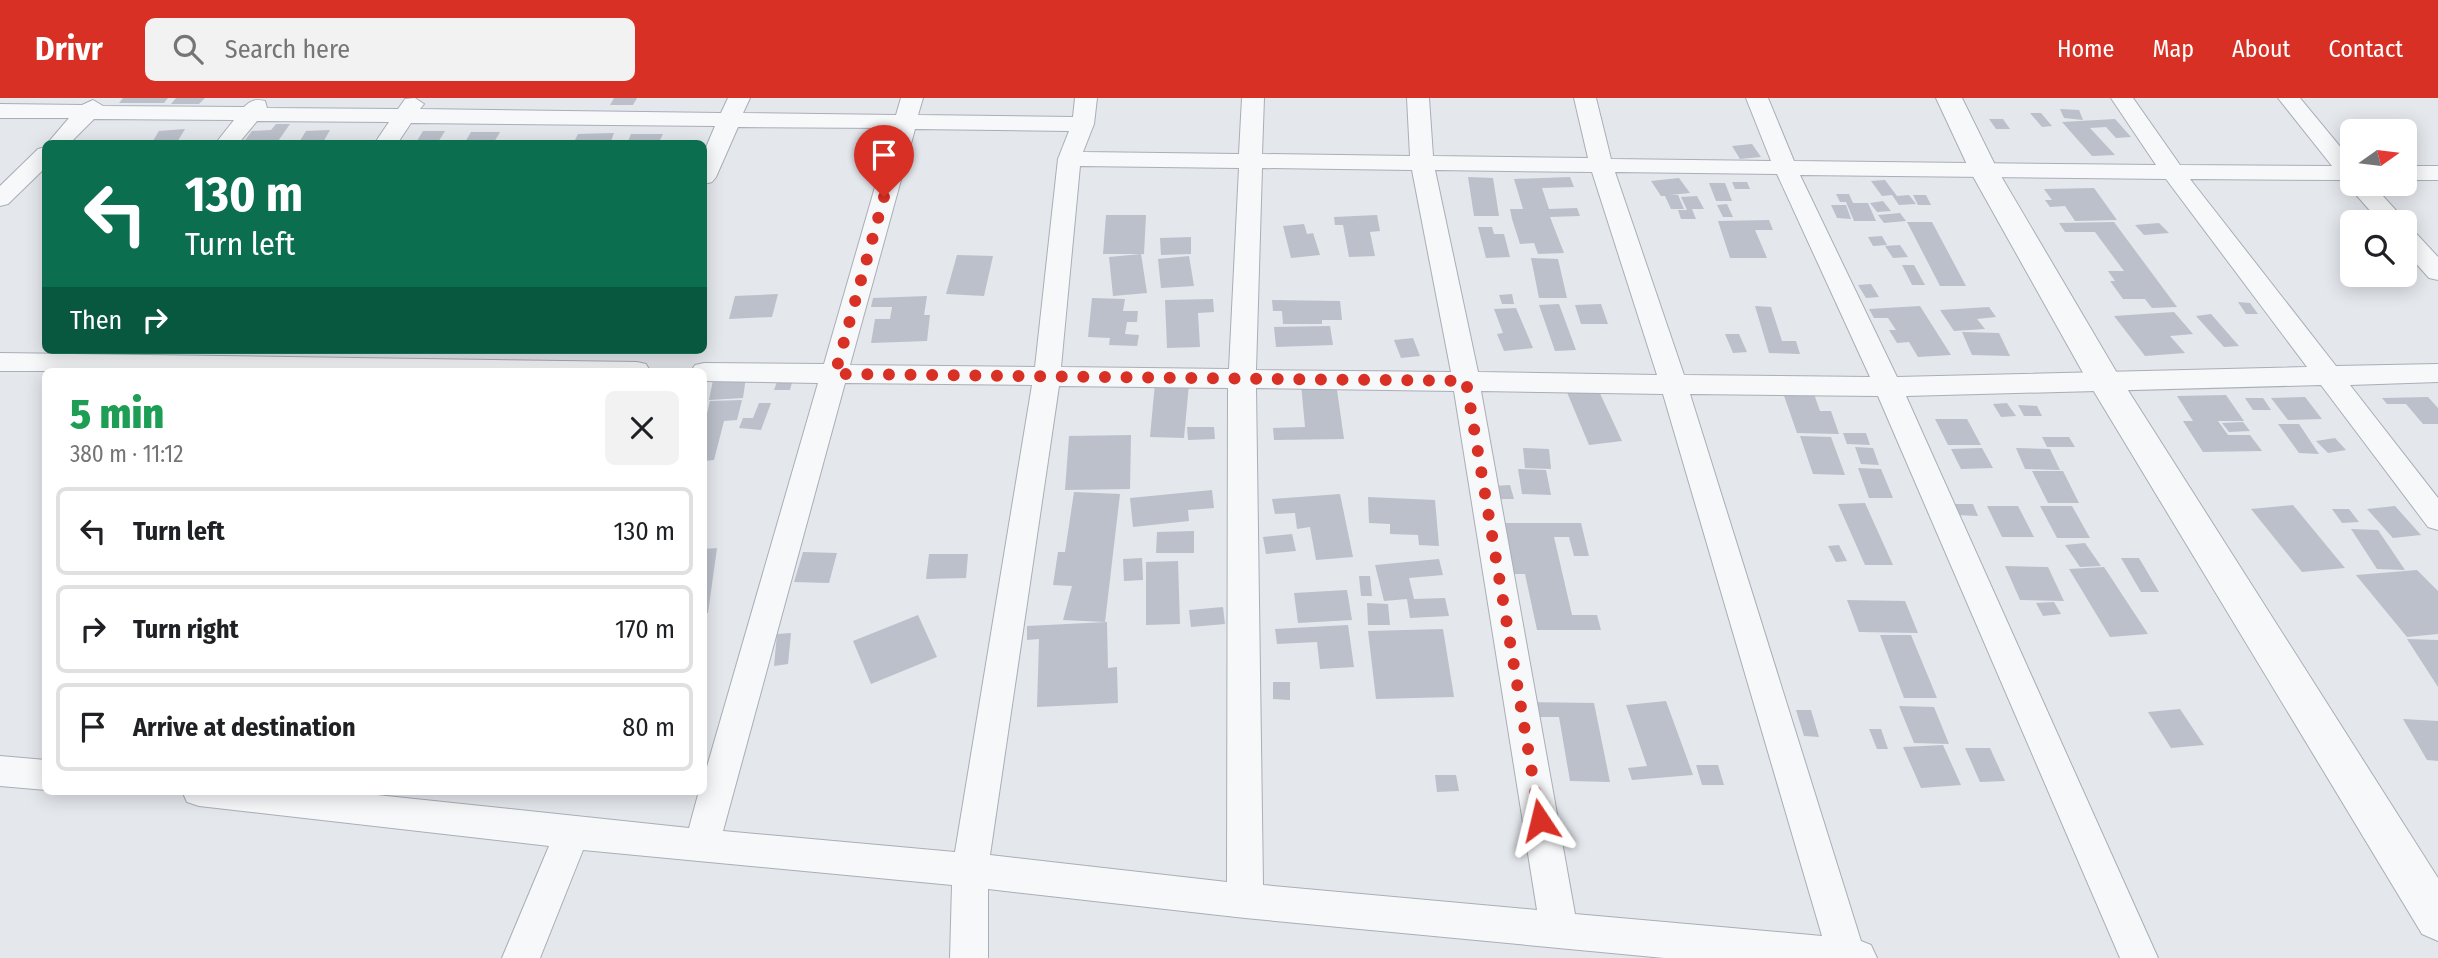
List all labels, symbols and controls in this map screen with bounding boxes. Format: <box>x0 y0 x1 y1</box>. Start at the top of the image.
search box <box>145 18 635 81</box>
text: Drivr <box>35 29 103 69</box>
icon: search <box>169 30 207 68</box>
text: Search here <box>225 34 350 65</box>
text: Home <box>2057 35 2114 63</box>
text: Map <box>2152 35 2194 63</box>
text: About <box>2232 35 2290 63</box>
text: Contact <box>2328 35 2403 63</box>
north arrow <box>2340 119 2417 196</box>
map controls <box>2340 119 2417 287</box>
pin <box>854 125 914 197</box>
icon: arrive <box>865 136 903 174</box>
text: 130 m <box>185 165 303 224</box>
icon: left <box>70 168 161 259</box>
button: search <box>2340 210 2417 287</box>
text: Turn left <box>185 225 295 263</box>
icon: right <box>136 301 174 339</box>
text: Then <box>70 305 122 336</box>
text: 5 min <box>70 389 164 439</box>
button: close <box>605 391 679 465</box>
text: 380 m · 11:12 <box>70 440 183 468</box>
icon: left <box>74 512 112 550</box>
text: Turn left <box>133 516 225 547</box>
text: 130 m <box>613 516 675 547</box>
icon: right <box>74 610 112 648</box>
text: Turn right <box>133 614 239 645</box>
text: 170 m <box>615 614 675 645</box>
icon: arrive <box>74 708 112 746</box>
text: Arrive at destination <box>133 712 356 743</box>
text: 80 m <box>622 712 675 743</box>
position arrow <box>1503 783 1577 857</box>

